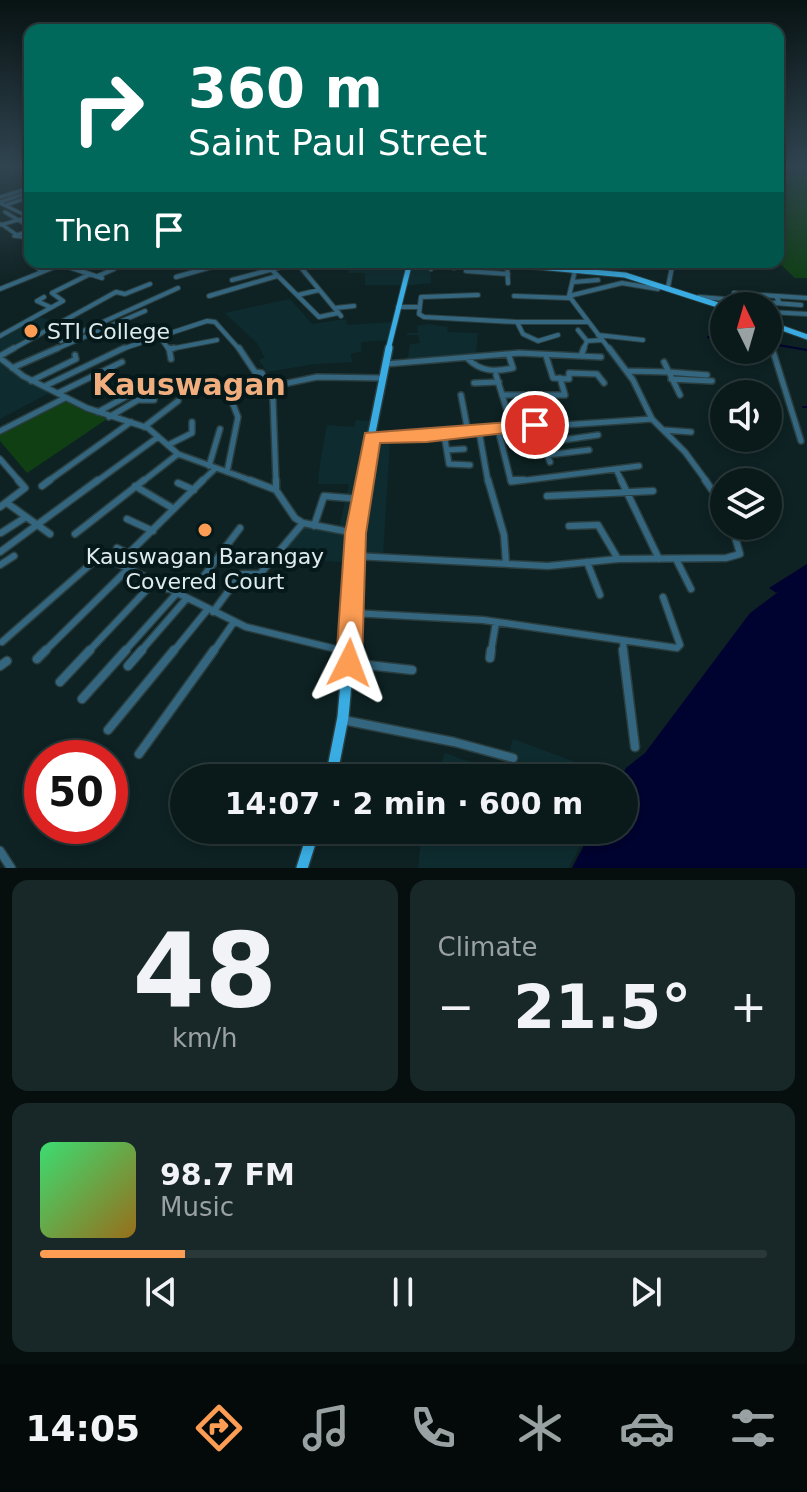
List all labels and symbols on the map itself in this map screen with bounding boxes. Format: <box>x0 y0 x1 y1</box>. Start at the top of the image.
north arrow <box>710 292 782 364</box>
place label: STI College <box>47 319 170 344</box>
marker: STI College <box>22 322 40 340</box>
district label: Kauswagan <box>92 367 286 402</box>
pin <box>501 391 569 459</box>
marker: Kauswagan Barangay Covered Court <box>196 521 214 539</box>
place label: Kauswagan Barangay Covered Court <box>86 544 324 594</box>
position arrow <box>307 621 391 705</box>
speed limit sign: 50 <box>24 740 128 844</box>

